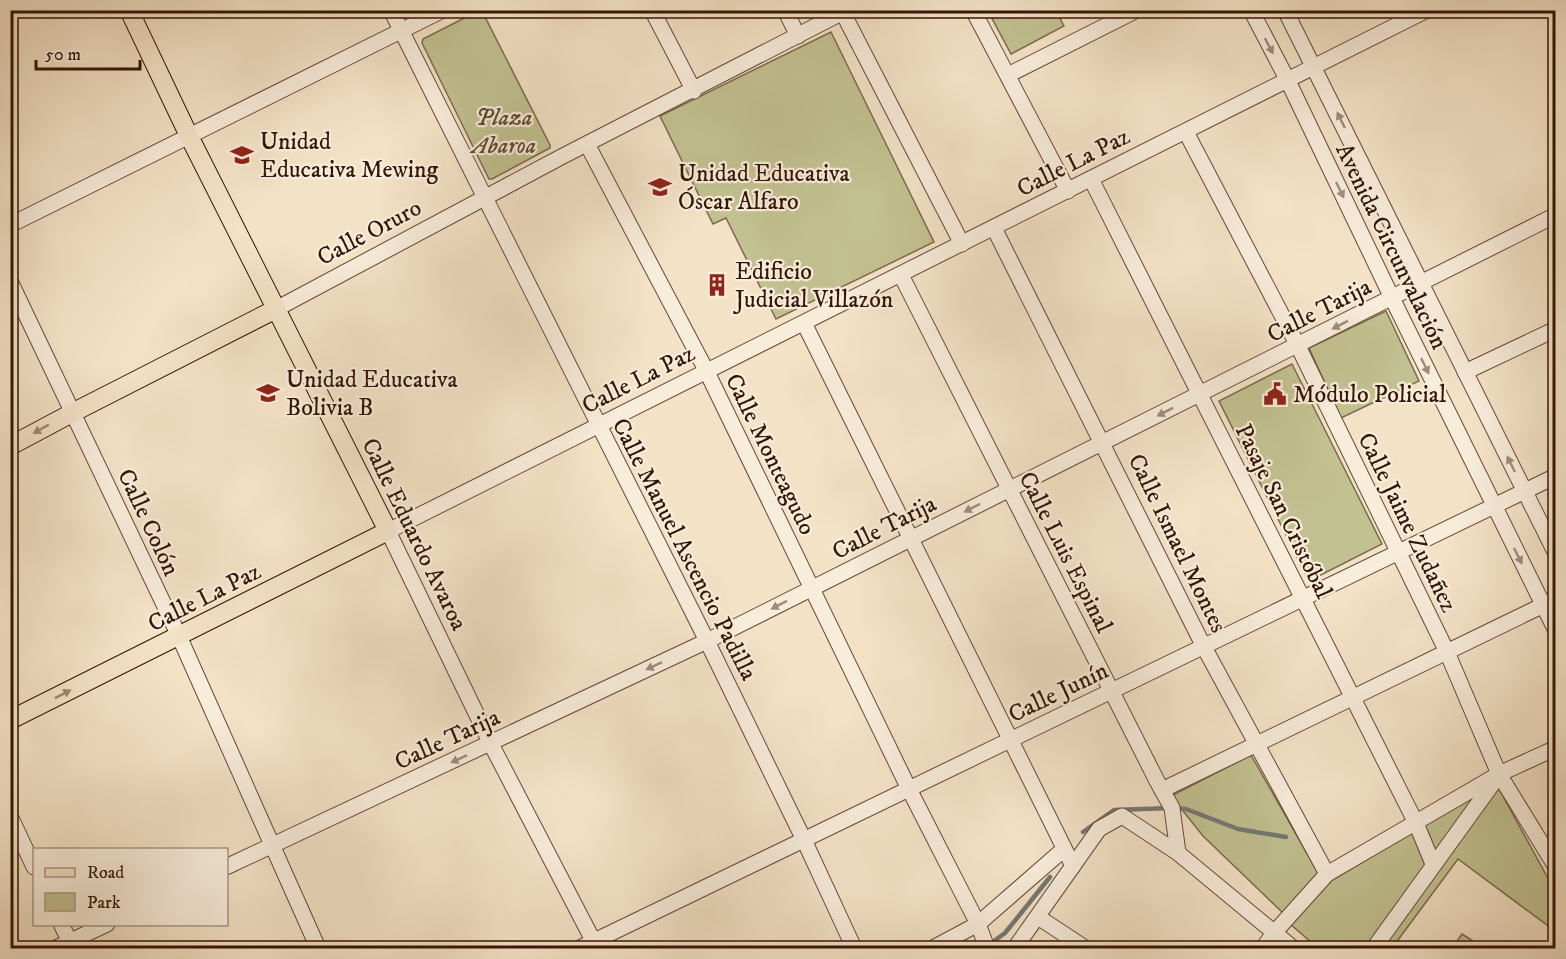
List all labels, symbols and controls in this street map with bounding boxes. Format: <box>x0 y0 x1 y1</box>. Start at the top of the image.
scale bar <box>36 33 140 71</box>
one-way arrow <box>1265 37 1274 54</box>
text: 50 m <box>45 44 81 66</box>
park label: Plaza Abaroa <box>469 103 536 161</box>
one-way arrow <box>1336 112 1345 129</box>
street label: Calle La Paz <box>1012 121 1135 204</box>
place label: Unidad Educativa Mewing <box>260 127 438 185</box>
street label: Avenida Circunvalación <box>1328 139 1454 355</box>
school or university icon: Unidad Educativa Mewing <box>229 142 255 168</box>
place label: Unidad Educativa Óscar Alfaro <box>678 159 851 217</box>
school or university icon: Unidad Educativa Óscar Alfaro <box>647 174 673 200</box>
one-way arrow <box>1336 182 1345 199</box>
street label: Calle Oruro <box>312 193 427 273</box>
place label: Edificio Judicial Villazón <box>733 257 894 315</box>
building icon: Edificio Judicial Villazón <box>704 272 730 298</box>
street label: Calle Tarija <box>1262 272 1377 350</box>
one-way arrow <box>1331 320 1348 329</box>
street label: Calle La Paz <box>577 338 700 421</box>
one-way arrow <box>1420 358 1430 375</box>
place label: Unidad Educativa Bolivia B <box>286 365 459 423</box>
street label: Calle Monteagudo <box>718 369 822 540</box>
school or university icon: Unidad Educativa Bolivia B <box>255 380 281 406</box>
place label: Módulo Policial <box>1293 380 1447 410</box>
public building icon: Módulo Policial <box>1262 381 1288 407</box>
one-way arrow <box>1157 407 1174 417</box>
street label: Calle Manuel Ascencio Padilla <box>605 413 764 686</box>
street label: Pasaje San Cristóbal <box>1228 419 1339 604</box>
one-way arrow <box>33 424 50 434</box>
street label: Calle Jaime Zudañez <box>1351 428 1464 618</box>
street label: Calle Eduardo Avaroa <box>355 433 474 636</box>
street label: Calle Ismael Montes <box>1121 449 1233 638</box>
one-way arrow <box>1506 456 1516 473</box>
street label: Calle Colón <box>110 464 186 581</box>
street label: Calle Luis Espinal <box>1012 467 1119 639</box>
street label: Calle Tarija <box>827 489 942 567</box>
one-way arrow <box>964 504 981 513</box>
one-way arrow <box>1513 548 1523 565</box>
street label: Calle La Paz <box>143 556 266 639</box>
one-way arrow <box>770 600 787 610</box>
street label: Calle Junín <box>1004 656 1114 730</box>
one-way arrow <box>645 662 662 671</box>
one-way arrow <box>54 689 71 699</box>
street label: Calle Tarija <box>390 702 506 777</box>
one-way arrow <box>450 754 467 763</box>
legend <box>33 848 228 926</box>
text: Road <box>87 862 124 884</box>
text: Park <box>87 892 121 914</box>

